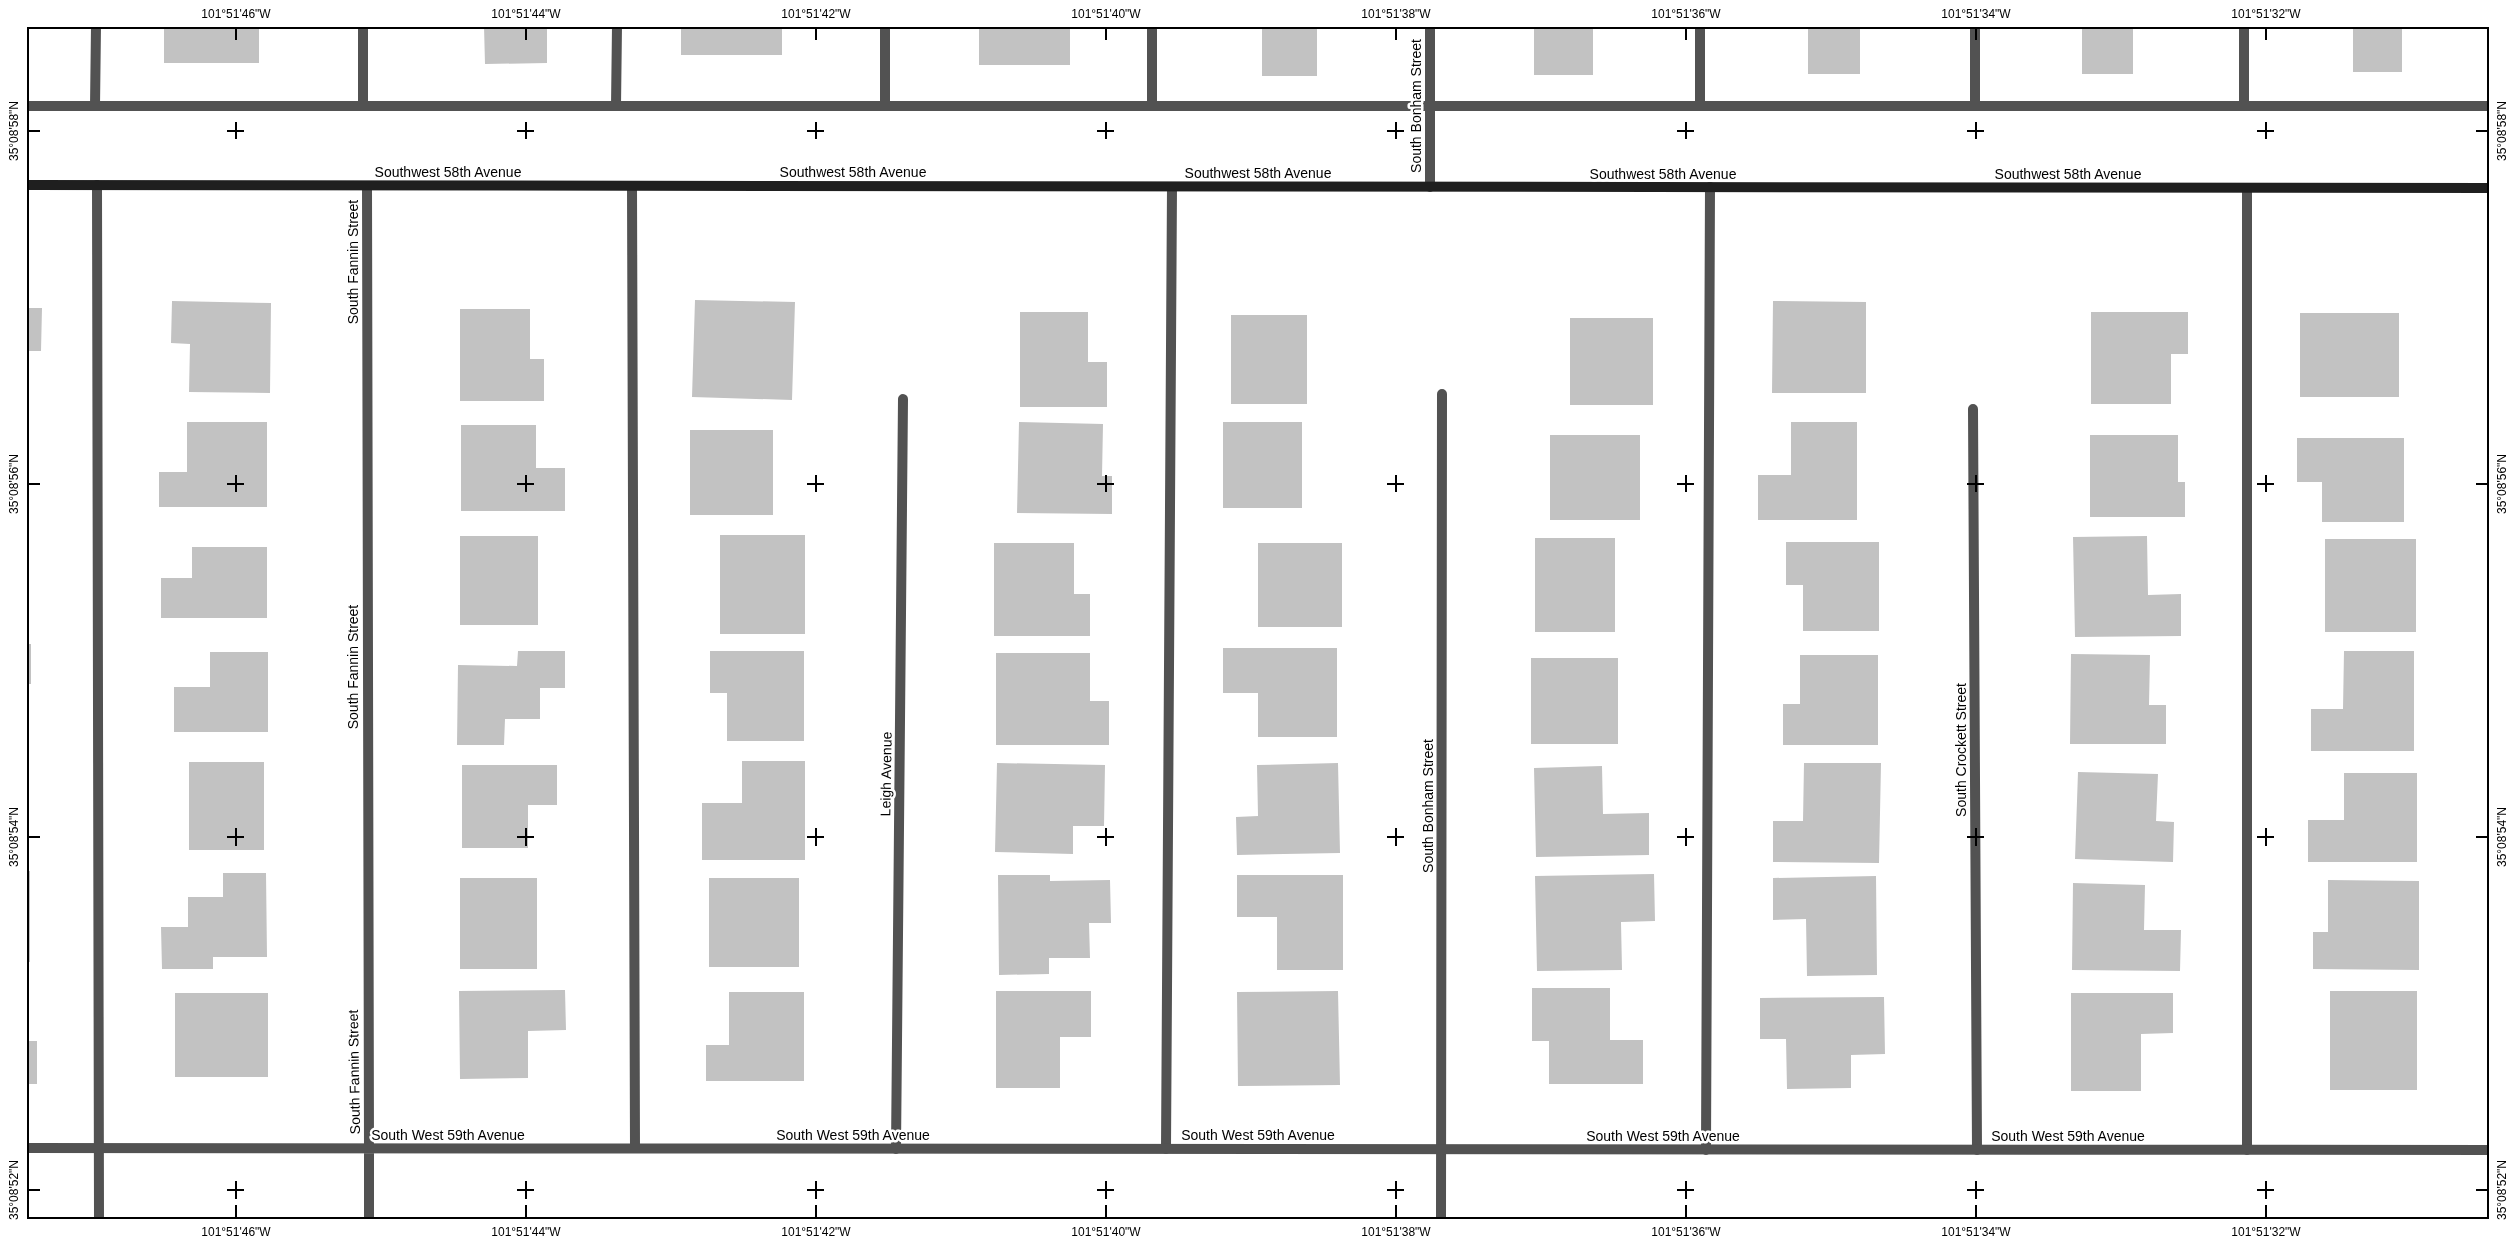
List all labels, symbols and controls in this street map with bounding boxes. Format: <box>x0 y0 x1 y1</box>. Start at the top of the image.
text: 101°51'46"W <box>201 7 271 21</box>
text: 101°51'44"W <box>491 7 561 21</box>
text: 101°51'42"W <box>781 7 851 21</box>
text: 101°51'40"W <box>1071 7 1141 21</box>
text: 101°51'38"W <box>1361 7 1431 21</box>
text: 101°51'36"W <box>1651 7 1721 21</box>
text: 101°51'34"W <box>1941 7 2011 21</box>
text: 101°51'32"W <box>2231 7 2301 21</box>
street label: South Bonham Street <box>1408 39 1424 173</box>
text: 35°08'58"N <box>7 101 21 161</box>
text: 35°08'58"N <box>2495 101 2509 161</box>
street label: Southwest 58th Avenue <box>375 164 522 180</box>
street label: Southwest 58th Avenue <box>780 164 927 180</box>
street label: Southwest 58th Avenue <box>1185 165 1332 181</box>
street label: Southwest 58th Avenue <box>1590 166 1737 182</box>
street label: Southwest 58th Avenue <box>1995 166 2142 182</box>
street label: South Fannin Street <box>345 200 361 324</box>
text: 35°08'56"N <box>7 454 21 514</box>
text: 35°08'56"N <box>2495 454 2509 514</box>
street label: South Fannin Street <box>345 605 361 729</box>
street label: South Crockett Street <box>1953 683 1969 817</box>
street label: Leigh Avenue <box>877 731 895 816</box>
street label: South Bonham Street <box>1420 739 1436 873</box>
text: 35°08'54"N <box>7 807 21 867</box>
text: 35°08'54"N <box>2495 807 2509 867</box>
street label: South Fannin Street <box>345 1010 363 1134</box>
street label: South West 59th Avenue <box>371 1127 525 1143</box>
street label: South West 59th Avenue <box>776 1127 930 1143</box>
street label: South West 59th Avenue <box>1181 1127 1335 1143</box>
street label: South West 59th Avenue <box>1586 1128 1740 1144</box>
street label: South West 59th Avenue <box>1991 1128 2145 1144</box>
text: 35°08'52"N <box>7 1160 21 1220</box>
text: 35°08'52"N <box>2495 1160 2509 1220</box>
text: 101°51'46"W <box>201 1225 271 1239</box>
text: 101°51'44"W <box>491 1225 561 1239</box>
text: 101°51'42"W <box>781 1225 851 1239</box>
text: 101°51'40"W <box>1071 1225 1141 1239</box>
text: 101°51'38"W <box>1361 1225 1431 1239</box>
text: 101°51'36"W <box>1651 1225 1721 1239</box>
text: 101°51'34"W <box>1941 1225 2011 1239</box>
text: 101°51'32"W <box>2231 1225 2301 1239</box>

